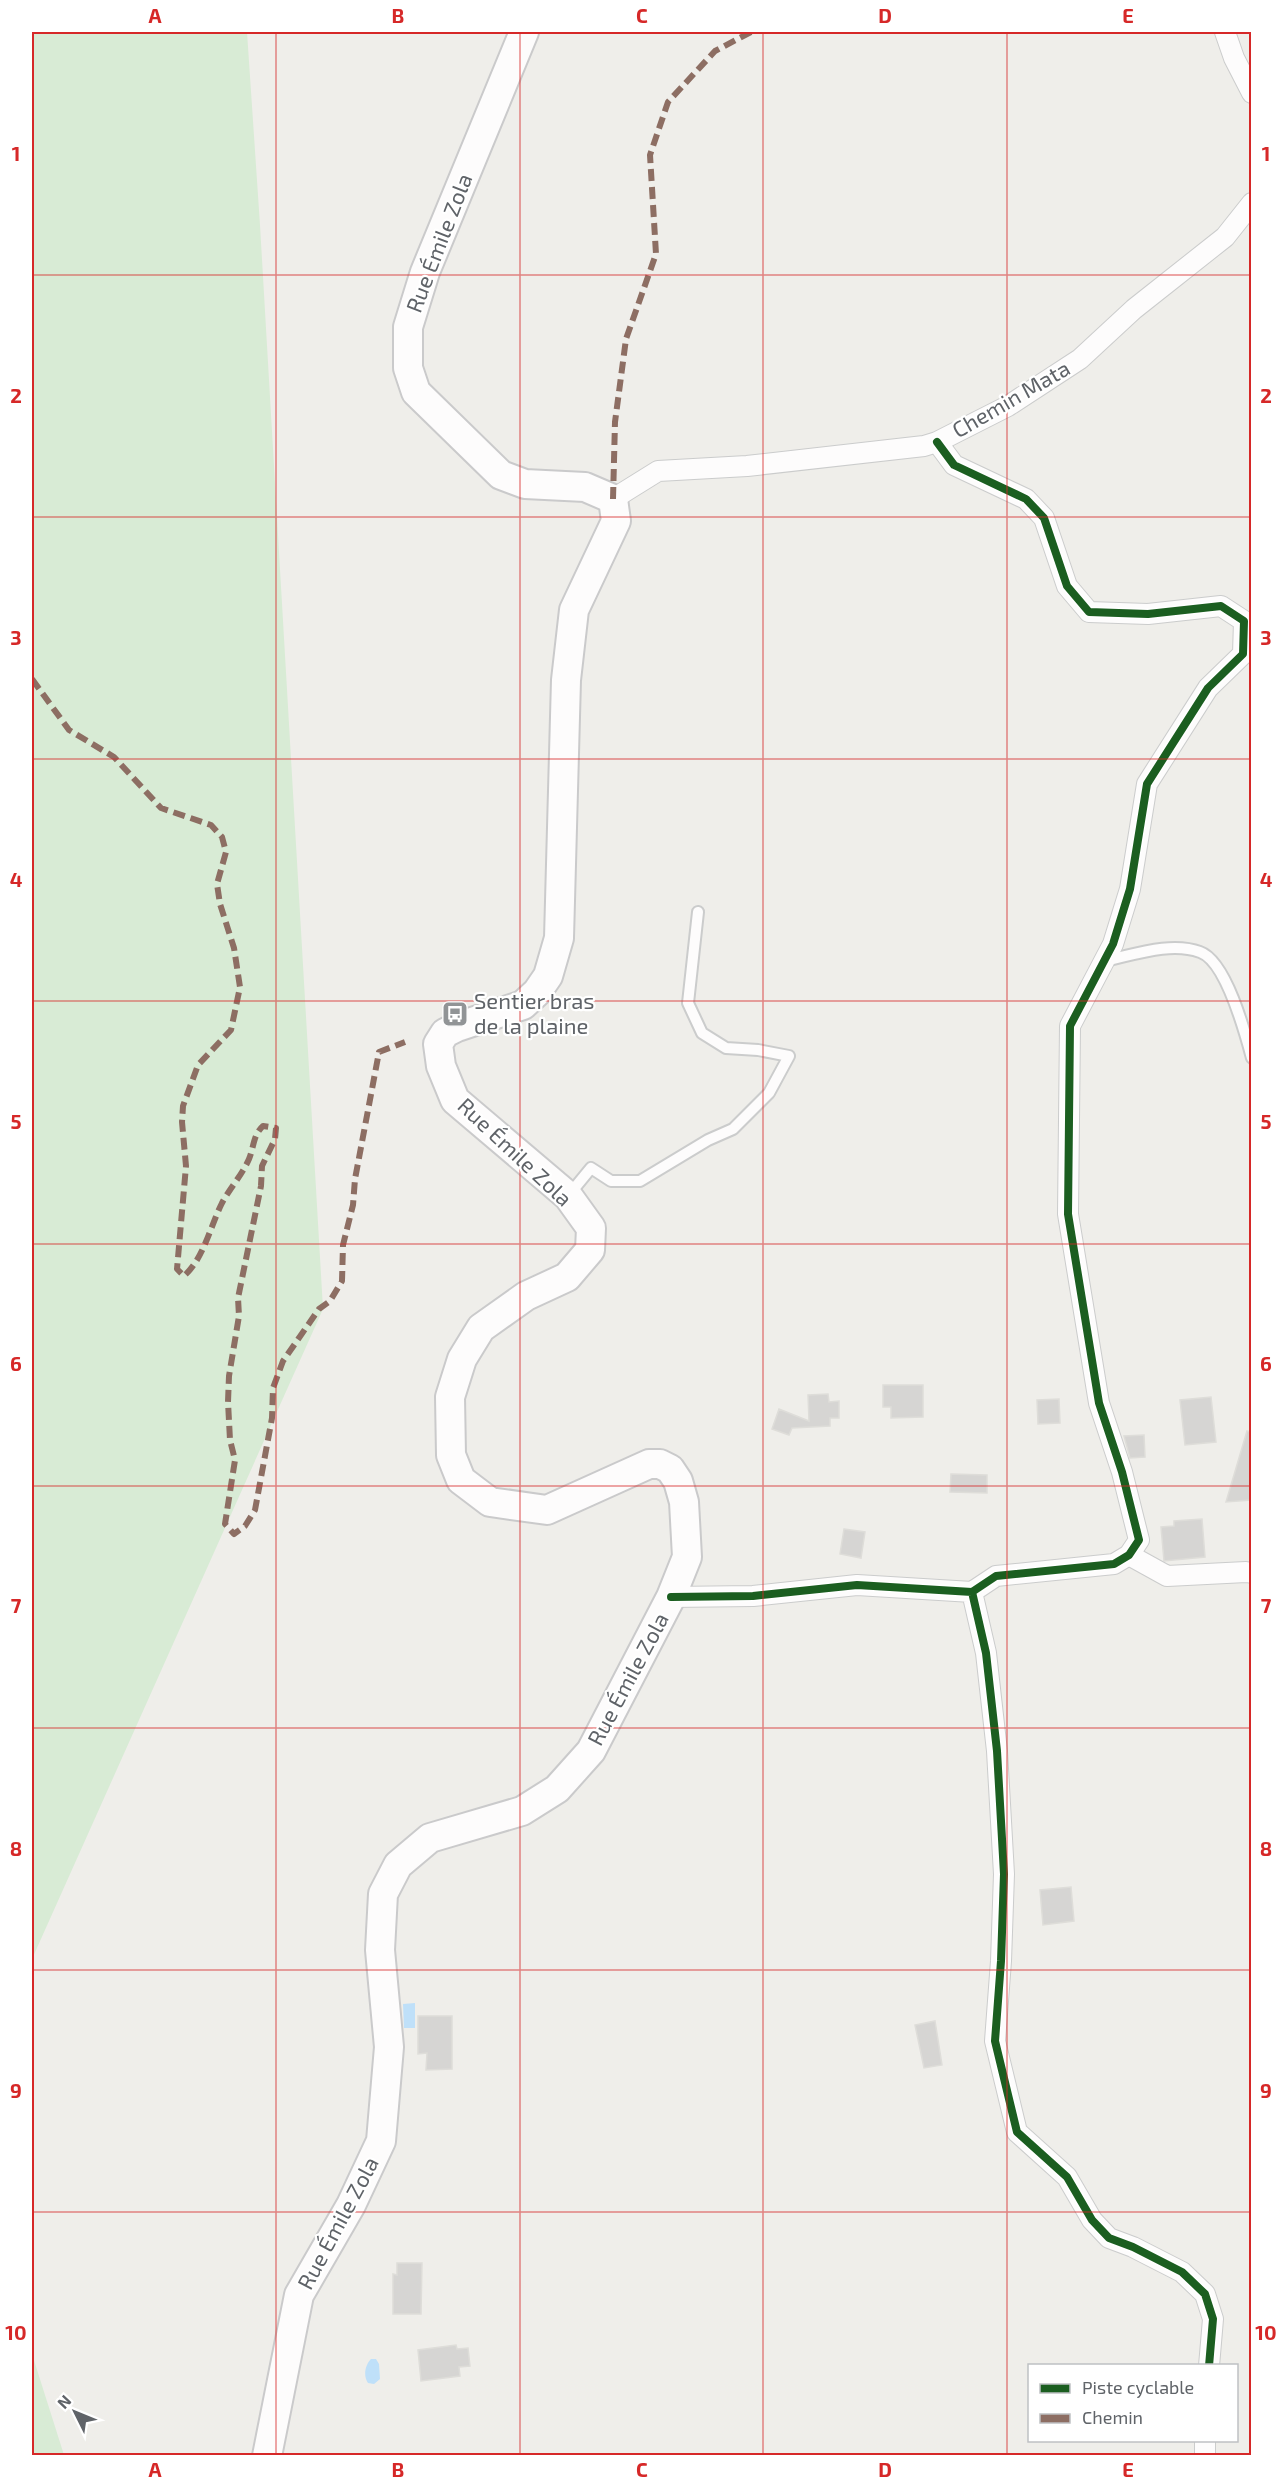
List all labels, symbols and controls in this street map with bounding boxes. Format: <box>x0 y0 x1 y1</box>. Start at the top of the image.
text: A <box>148 3 162 27</box>
text: B <box>392 3 404 27</box>
text: C <box>636 3 648 27</box>
text: D <box>878 3 892 27</box>
text: E <box>1122 3 1134 27</box>
text: 1 <box>12 141 20 165</box>
text: 1 <box>1262 141 1270 165</box>
street label: Rue Émile Zola <box>400 169 476 316</box>
street label: Chemin Mata <box>947 354 1074 442</box>
text: 2 <box>10 383 22 407</box>
text: 2 <box>1260 383 1272 407</box>
text: 3 <box>10 625 22 649</box>
text: 3 <box>1260 625 1272 649</box>
text: 4 <box>10 867 23 891</box>
text: 4 <box>1260 867 1273 891</box>
place label: Sentier bras de la plaine <box>474 987 594 1038</box>
bus stop icon: Sentier bras de la plaine <box>440 999 470 1029</box>
street label: Rue Émile Zola <box>453 1092 578 1211</box>
text: 5 <box>10 1109 22 1133</box>
text: 5 <box>1260 1109 1272 1133</box>
text: 6 <box>10 1351 22 1375</box>
text: 6 <box>1260 1351 1272 1375</box>
text: 7 <box>11 1593 22 1617</box>
text: 7 <box>1261 1593 1272 1617</box>
street label: Rue Émile Zola <box>581 1608 673 1749</box>
text: 8 <box>10 1836 22 1860</box>
text: 8 <box>1260 1836 1272 1860</box>
text: 9 <box>10 2078 22 2102</box>
text: 9 <box>1260 2078 1272 2102</box>
street label: Rue Émile Zola <box>291 2152 383 2293</box>
text: 10 <box>5 2320 27 2344</box>
text: 10 <box>1255 2320 1277 2344</box>
legend <box>1028 2364 1238 2442</box>
text: Piste cyclable <box>1082 2376 1194 2398</box>
north arrow <box>45 2382 105 2442</box>
text: N <box>53 2391 75 2412</box>
text: Chemin <box>1082 2406 1143 2428</box>
text: A <box>148 2457 162 2481</box>
text: B <box>392 2457 404 2481</box>
text: C <box>636 2457 648 2481</box>
text: D <box>878 2457 892 2481</box>
text: E <box>1122 2457 1134 2481</box>

